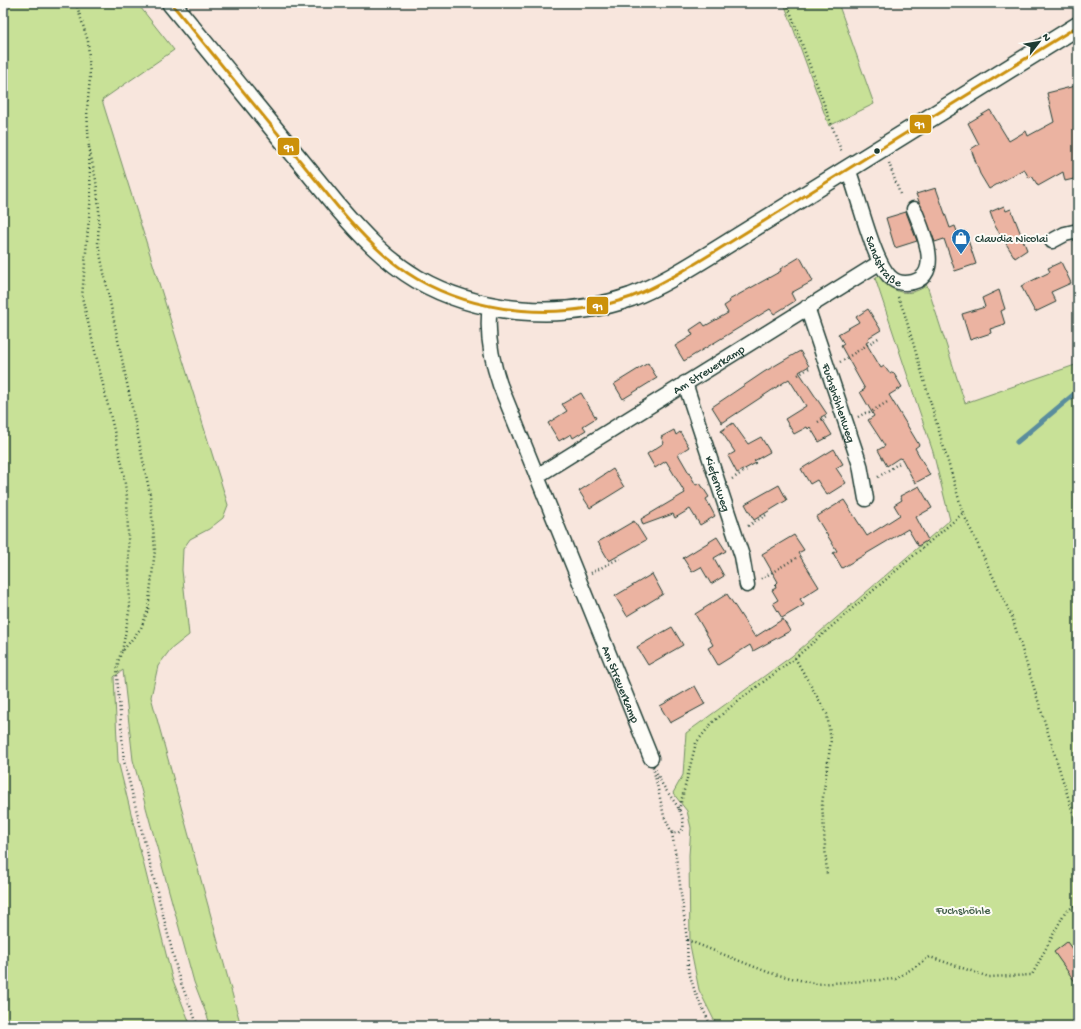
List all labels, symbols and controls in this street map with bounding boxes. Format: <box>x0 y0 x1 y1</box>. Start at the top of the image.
north arrow <box>1019 22 1059 62</box>
text: N <box>1039 32 1053 44</box>
line badge: 91 <box>909 114 932 134</box>
text: 91 <box>914 120 925 132</box>
line badge: 91 <box>277 137 300 156</box>
text: 91 <box>283 143 294 155</box>
unlabelled marker <box>872 146 882 156</box>
shop icon: Claudia Nicolai <box>950 227 972 255</box>
place label: Claudia Nicolai <box>975 233 1049 247</box>
street label: Sandstraße <box>861 235 904 292</box>
line badge: 91 <box>586 296 609 315</box>
text: 91 <box>592 302 603 314</box>
street label: Am Streuerkamp <box>671 343 748 399</box>
street label: Fuchshöhlenweg <box>817 361 857 445</box>
street label: Kiefernweg <box>701 455 732 514</box>
street label: Am Streuerkamp <box>597 644 641 725</box>
park label: Fuchshöhle <box>935 905 991 919</box>

